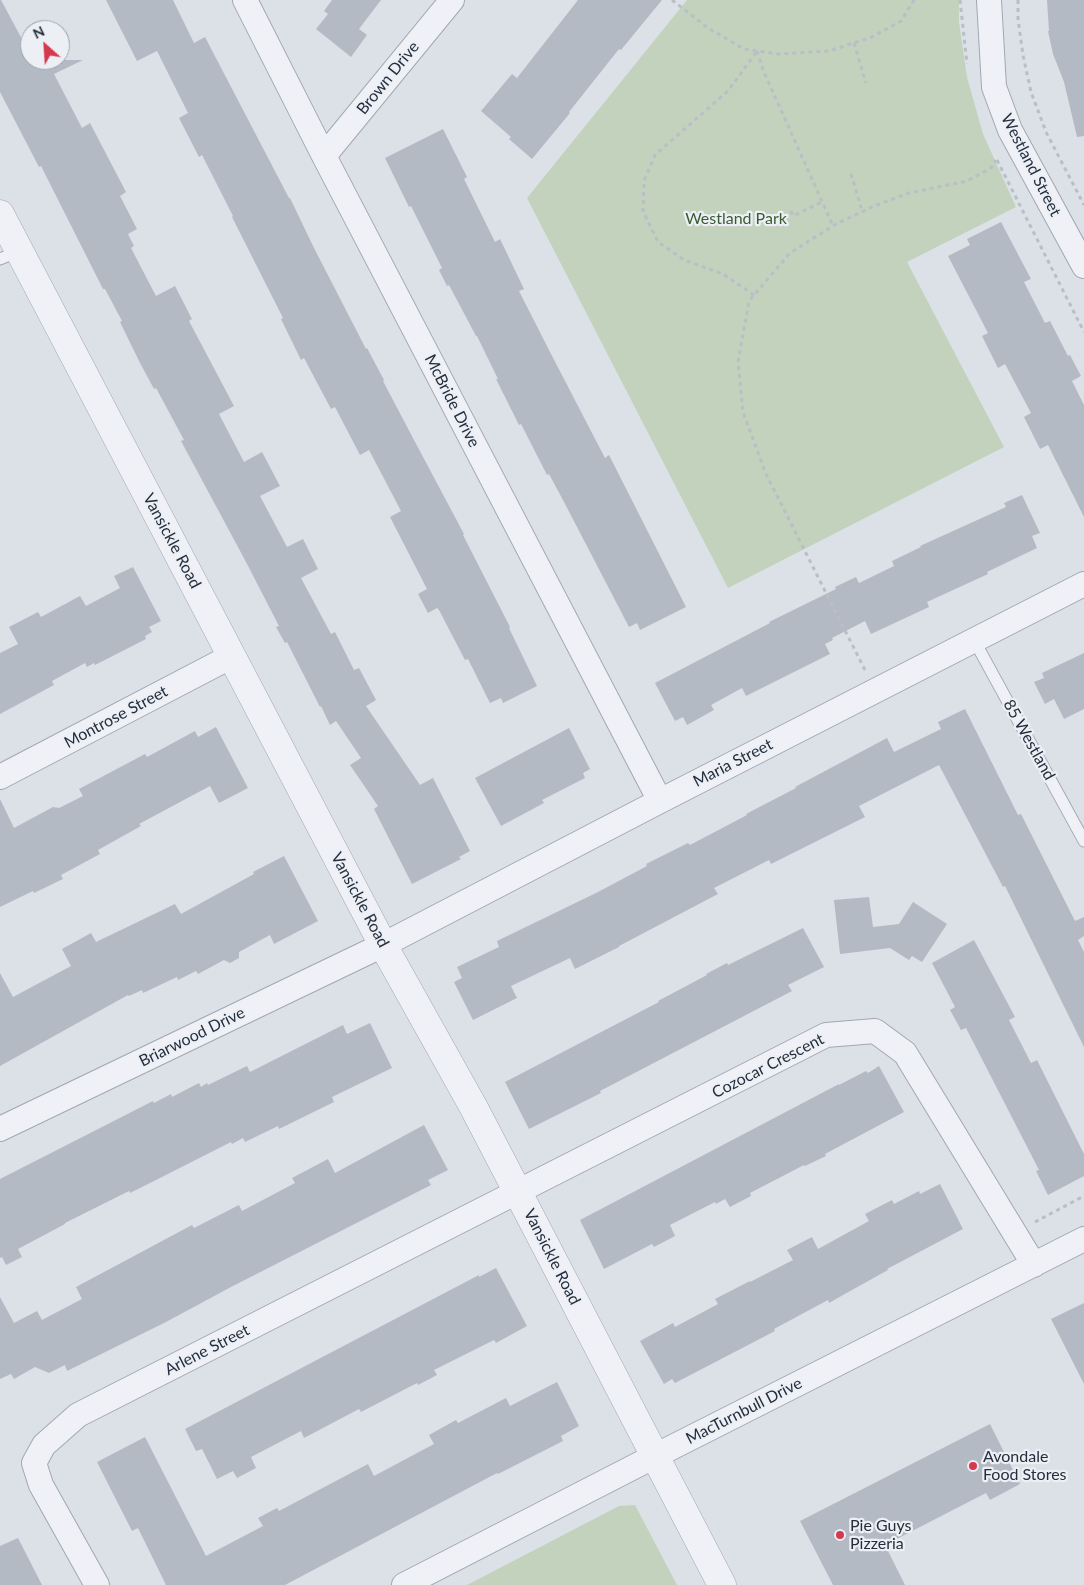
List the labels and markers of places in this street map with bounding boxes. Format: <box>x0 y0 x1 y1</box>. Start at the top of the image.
place label: Avondale Food Stores <box>983 1447 1067 1485</box>
marker: Avondale Food Stores <box>967 1460 979 1472</box>
place label: Pie Guys Pizzeria <box>850 1516 911 1554</box>
marker: Pie Guys Pizzeria <box>834 1529 846 1541</box>

